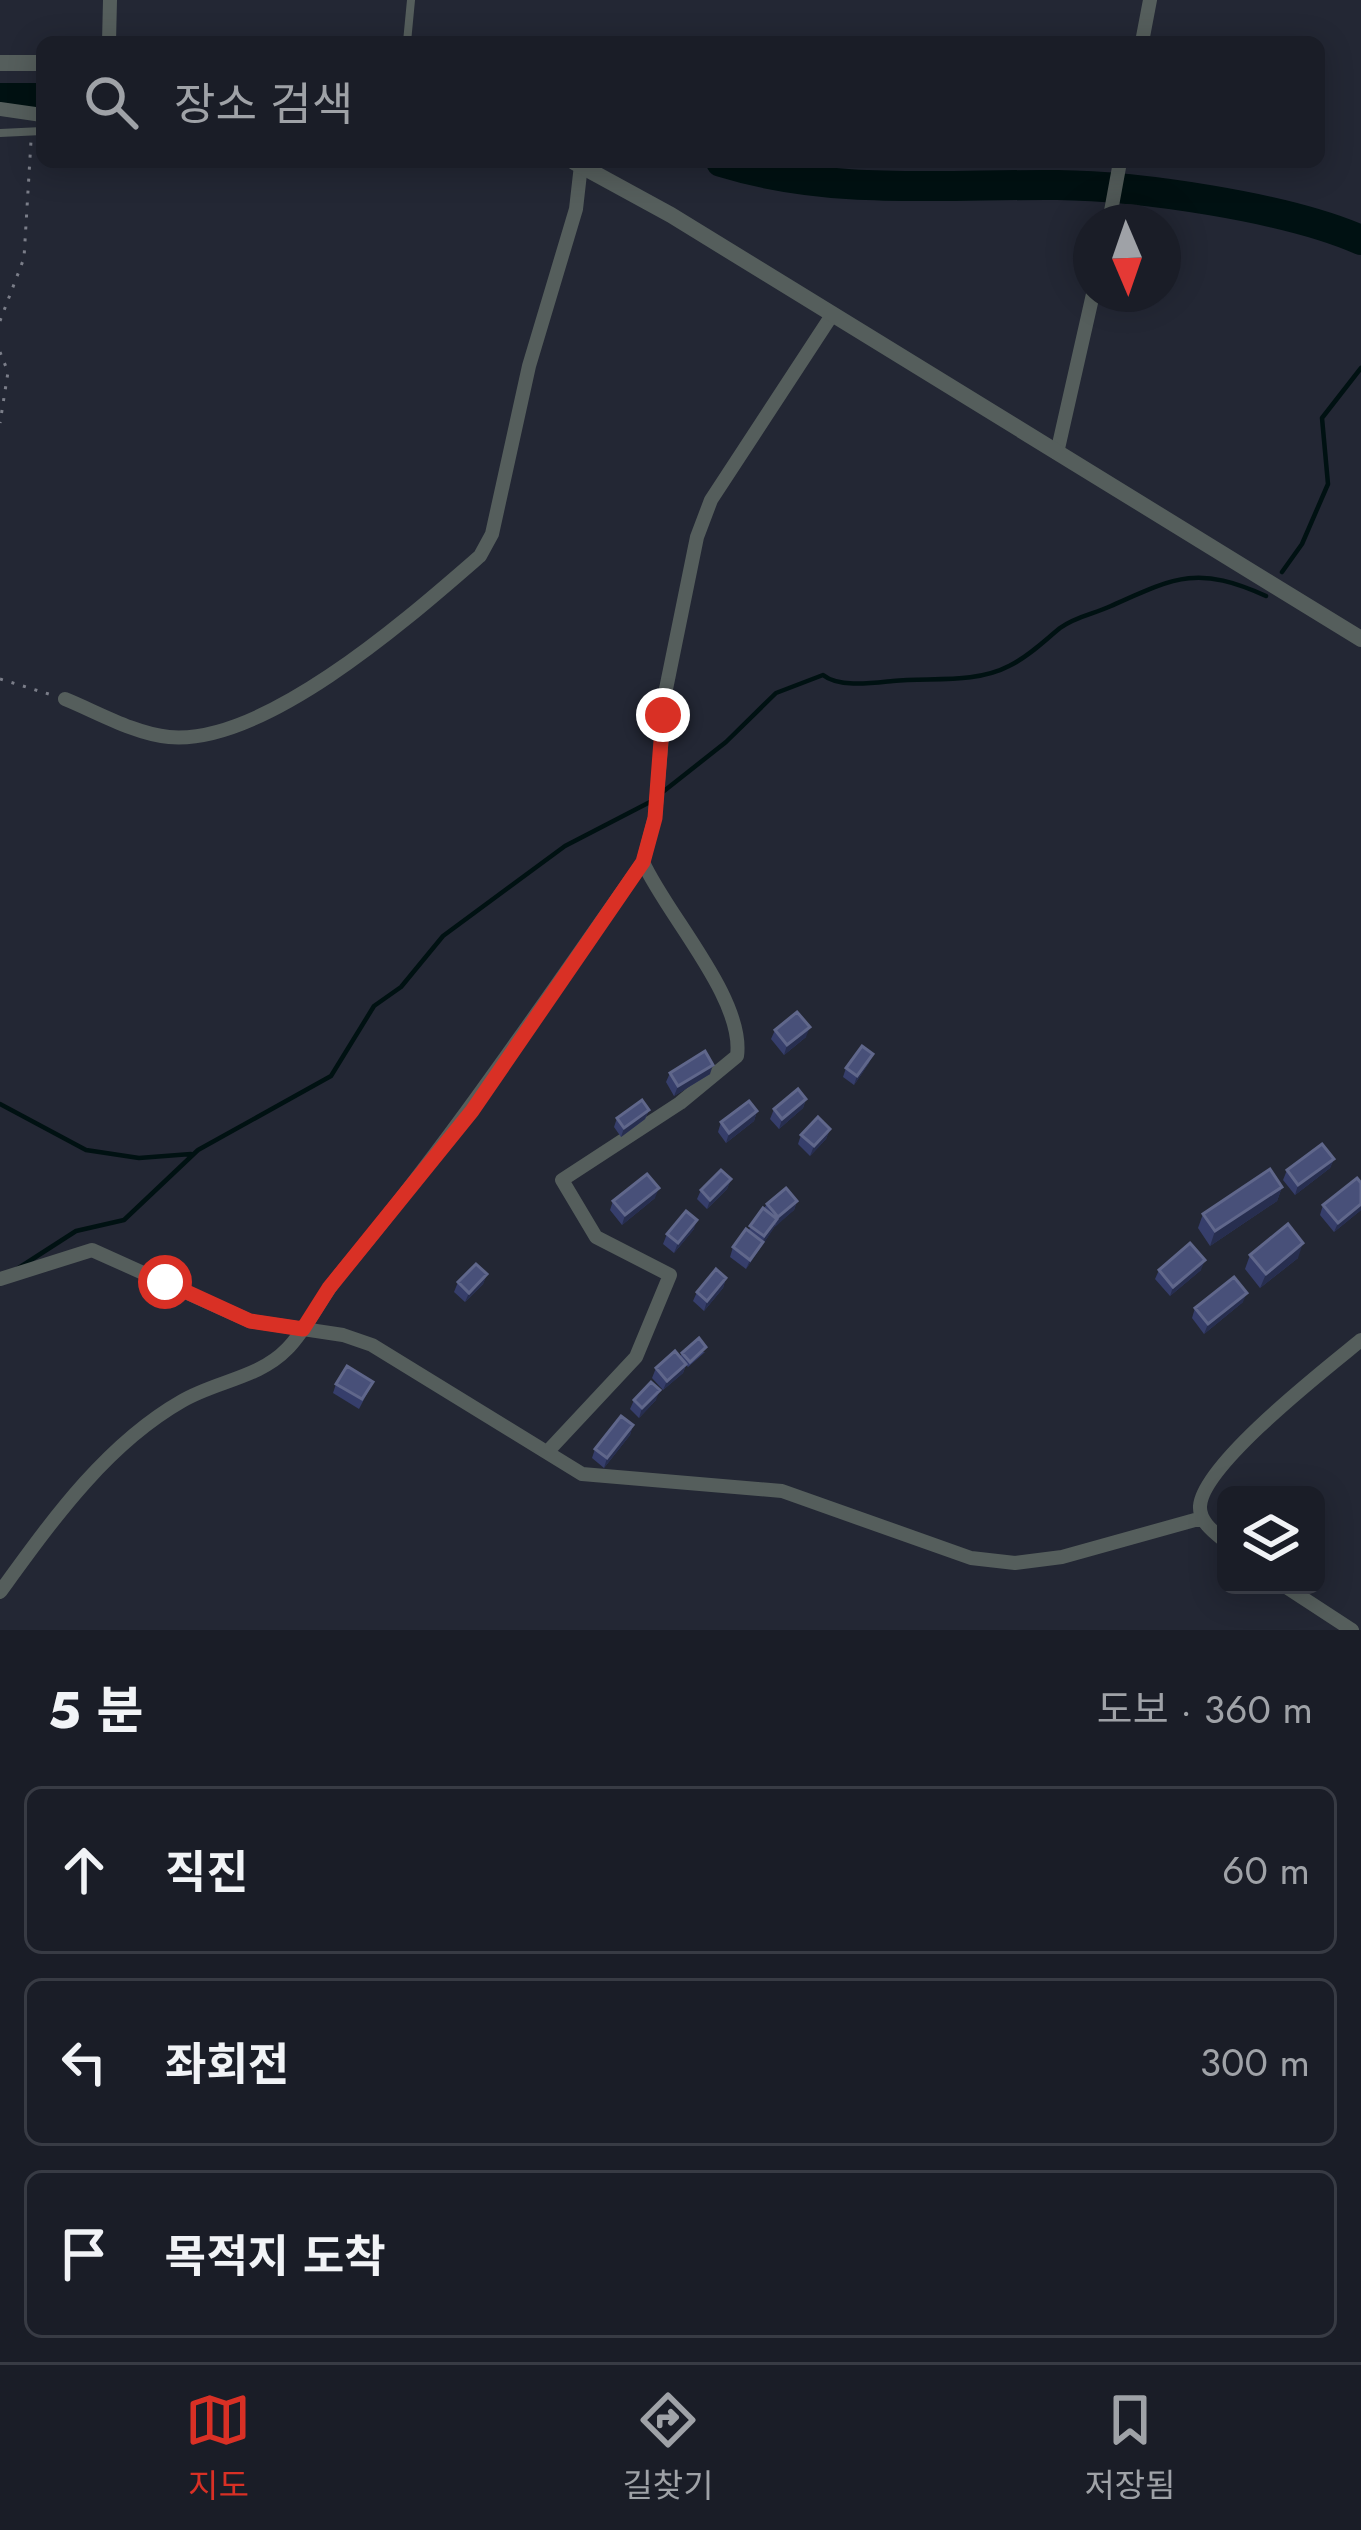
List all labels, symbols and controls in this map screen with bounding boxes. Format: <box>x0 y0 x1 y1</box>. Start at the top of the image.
search box <box>36 36 1325 168</box>
icon: search <box>78 69 144 135</box>
text: 장소 검색 <box>174 72 353 137</box>
north arrow <box>1073 204 1181 312</box>
route end <box>636 688 690 742</box>
route start <box>138 1255 192 1309</box>
map controls <box>1217 1486 1325 1594</box>
button: layers <box>1217 1486 1325 1594</box>
text: 5 분 <box>48 1673 143 1747</box>
text: 도보 · 360 m <box>1097 1681 1313 1738</box>
icon: ahead <box>51 1837 117 1903</box>
text: 직진 <box>165 1840 248 1905</box>
text: 60 m <box>1222 1842 1310 1899</box>
icon: left <box>51 2029 117 2095</box>
text: 좌회전 <box>165 2032 289 2097</box>
text: 300 m <box>1200 2034 1310 2091</box>
icon: arrive <box>51 2221 117 2287</box>
text: 목적지 도착 <box>165 2224 386 2289</box>
tab: 지도 <box>185 2387 251 2509</box>
tab: 길찾기 <box>622 2387 714 2509</box>
tab: 저장됨 <box>1084 2387 1176 2509</box>

